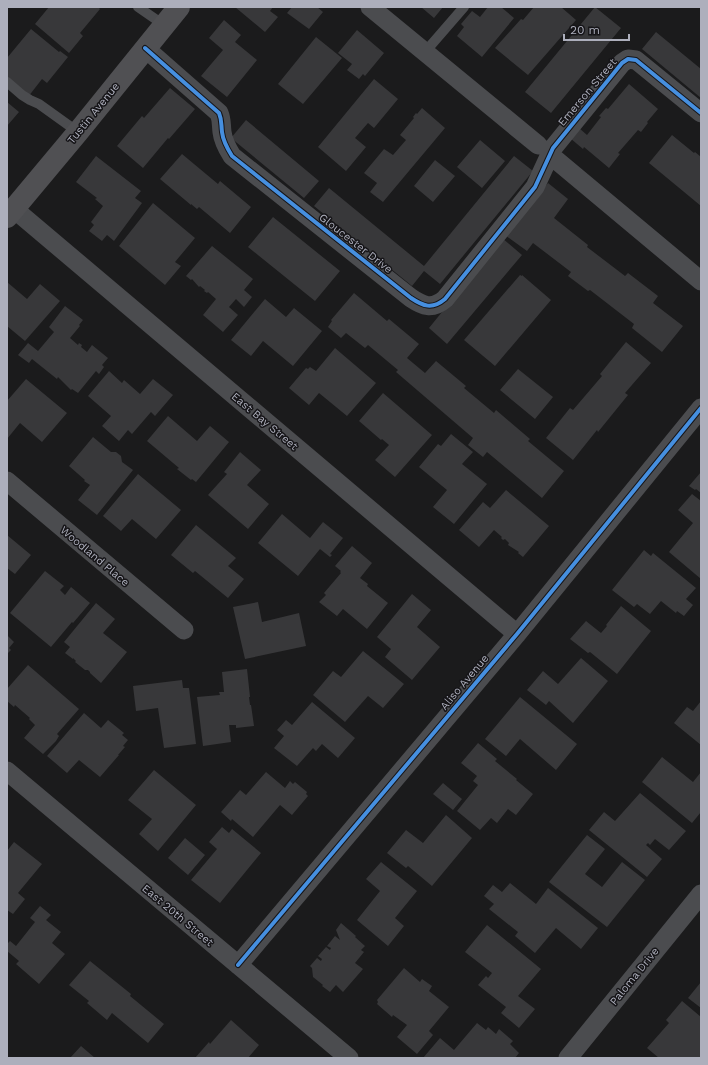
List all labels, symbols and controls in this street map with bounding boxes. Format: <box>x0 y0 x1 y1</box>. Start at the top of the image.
scale bar <box>564 16 629 42</box>
text: 20 m <box>570 23 600 37</box>
street label: Emerson Street <box>555 56 620 129</box>
street label: Tustin Avenue <box>65 80 122 147</box>
street label: Gloucester Drive <box>316 211 395 276</box>
street label: East Bay Street <box>229 390 301 453</box>
street label: Woodland Place <box>58 524 132 589</box>
street label: Aliso Avenue <box>437 652 491 713</box>
street label: East 20th Street <box>139 882 216 949</box>
street label: Paloma Drive <box>607 945 662 1008</box>

